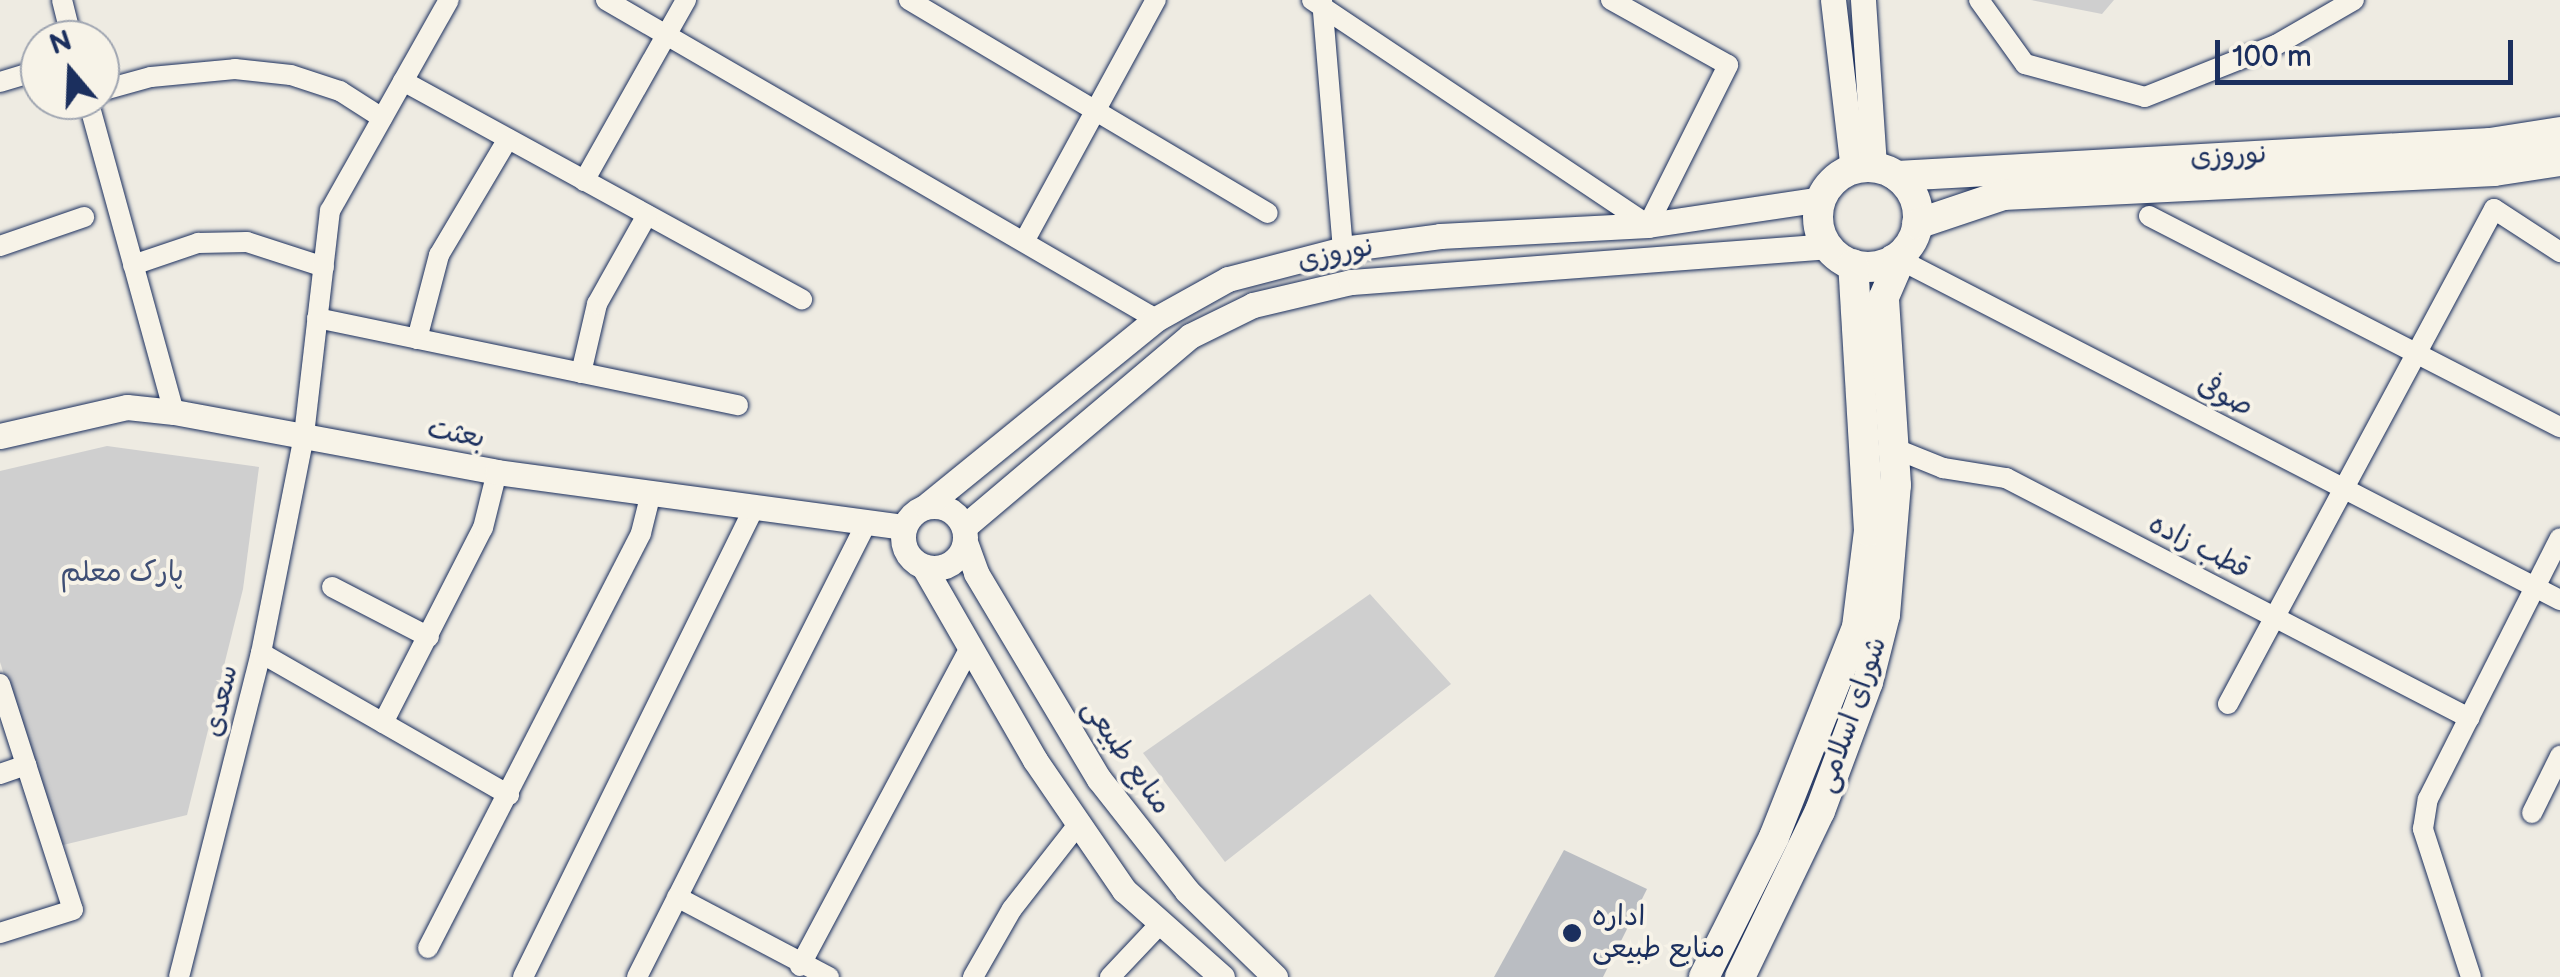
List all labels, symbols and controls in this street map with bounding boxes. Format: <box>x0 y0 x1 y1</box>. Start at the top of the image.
north arrow <box>20 20 120 120</box>
scale bar <box>2220 20 2518 82</box>
text: N <box>45 24 76 62</box>
text: 100 m <box>2232 39 2312 75</box>
street label: نوروزی <box>2189 137 2269 175</box>
street label: نوروزی <box>1294 229 1378 279</box>
street label: صوفی <box>2191 368 2259 424</box>
street label: بعثت <box>424 412 488 456</box>
street label: قطب زاده <box>2143 507 2255 587</box>
park label: پارک معلم <box>60 556 184 590</box>
street label: شورای اسلامی <box>1810 633 1894 797</box>
street label: سعدی <box>196 662 246 740</box>
street label: منابع طبیعی <box>1074 693 1178 821</box>
place label: اداره منابع طبیعی <box>1592 900 1725 966</box>
marker: اداره منابع طبیعی <box>1561 922 1583 944</box>

